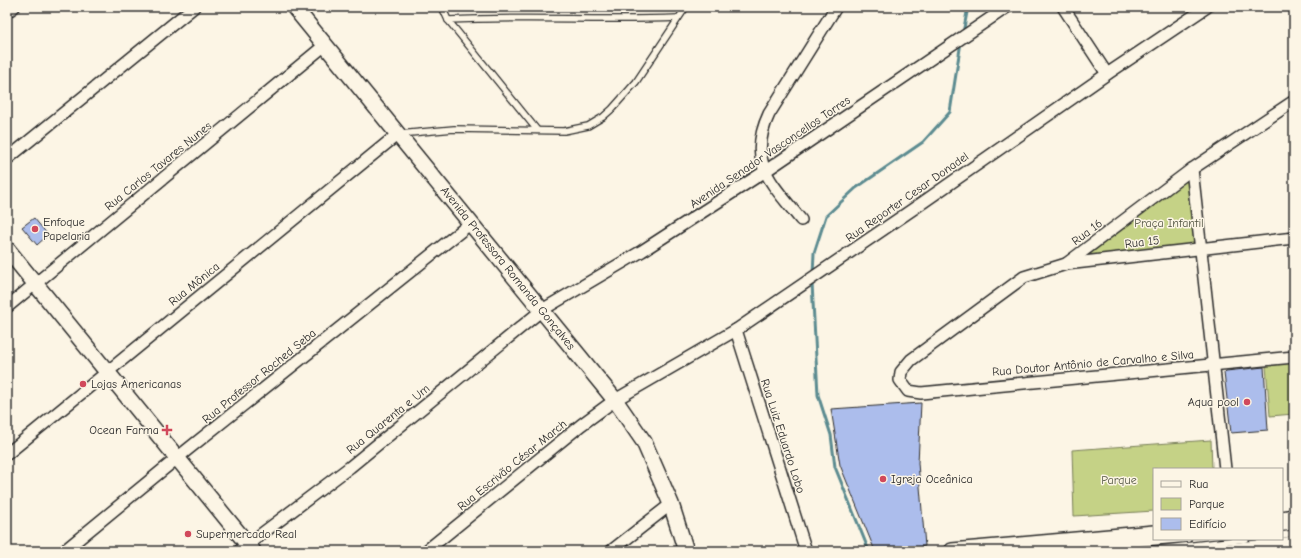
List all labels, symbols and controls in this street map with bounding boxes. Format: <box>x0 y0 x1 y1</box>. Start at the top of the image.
street label: Avenida Senador Vasconcellos Torres <box>687 93 853 211</box>
street label: Rua Carlos Tavares Nunes <box>102 119 214 213</box>
street label: Rua Reporter Cesar Donadel <box>843 149 971 245</box>
street label: Avenida Professora Romanda Gonçalves <box>438 184 578 352</box>
place label: Enfoque Papelaria <box>43 215 90 243</box>
street label: Rua 16 <box>1069 216 1105 248</box>
park label: Praça Infantil <box>1134 216 1204 230</box>
marker: Enfoque Papelaria <box>30 224 40 234</box>
street label: Rua 15 <box>1124 233 1160 251</box>
street label: Rua Mônica <box>166 259 222 309</box>
street label: Rua Professor Roched Seba <box>199 326 319 426</box>
street label: Rua Doutor Antônio de Carvalho e Silva <box>992 347 1194 379</box>
place label: Lojas Americanas <box>91 377 181 391</box>
street label: Rua Luiz Eduardo Lobo <box>758 377 808 495</box>
marker: Lojas Americanas <box>78 379 88 389</box>
street label: Rua Quarenta e Um <box>344 381 432 457</box>
place label: Aqua pool <box>1188 395 1239 409</box>
marker: Aqua pool <box>1242 397 1252 407</box>
street label: Rua Escrivão César March <box>455 417 569 513</box>
place label: Ocean Farma <box>89 423 159 437</box>
marker: Ocean Farma <box>162 425 172 435</box>
legend <box>1153 468 1283 540</box>
place label: Igreja Oceânica <box>891 472 973 486</box>
park label: Parque <box>1101 473 1137 487</box>
marker: Igreja Oceânica <box>878 474 888 484</box>
text: Rua <box>1189 477 1208 491</box>
text: Parque <box>1189 497 1224 511</box>
text: Edifício <box>1189 517 1226 531</box>
place label: Supermercado Real <box>196 527 297 541</box>
marker: Supermercado Real <box>183 529 193 539</box>

